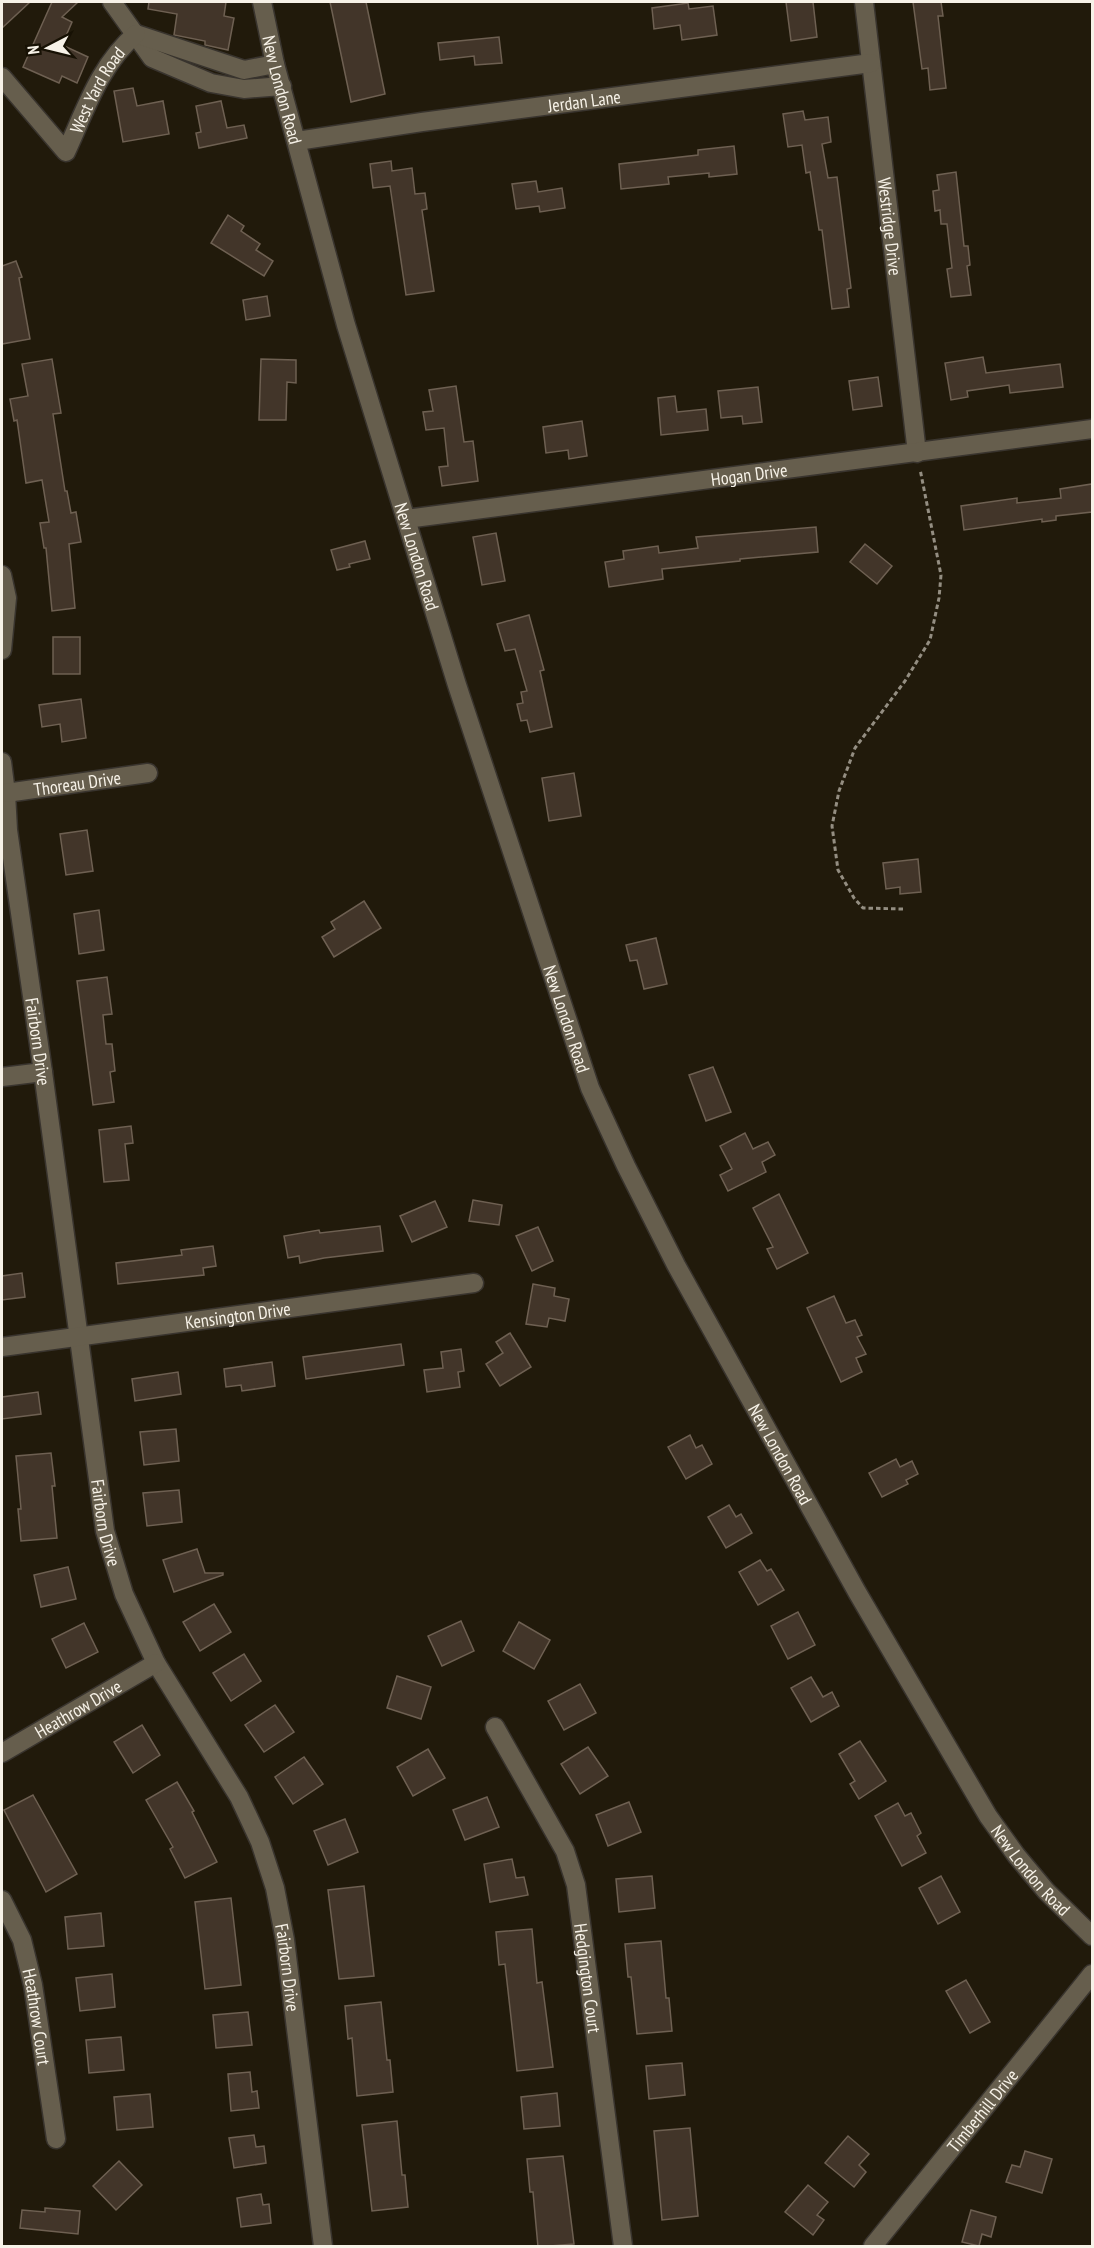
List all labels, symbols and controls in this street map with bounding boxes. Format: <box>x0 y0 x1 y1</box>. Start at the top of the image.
north arrow <box>18 18 78 78</box>
street label: New London Road <box>258 33 308 147</box>
street label: West Yard Road <box>64 42 129 137</box>
text: N <box>23 44 44 55</box>
street label: Jerdan Lane <box>545 85 622 117</box>
street label: Westridge Drive <box>873 176 908 277</box>
street label: Hogan Drive <box>709 458 789 490</box>
street label: New London Road <box>390 500 445 613</box>
street label: Thoreau Drive <box>32 765 122 800</box>
street label: New London Road <box>539 962 596 1075</box>
street label: Fairborn Drive <box>21 996 56 1087</box>
street label: Kensington Drive <box>184 1296 292 1334</box>
street label: New London Road <box>744 1400 818 1509</box>
street label: Fairborn Drive <box>87 1478 126 1569</box>
street label: Heathrow Drive <box>30 1674 125 1743</box>
street label: New London Road <box>986 1820 1075 1920</box>
street label: Fairborn Drive <box>271 1921 305 2013</box>
street label: Hedgington Court <box>570 1922 607 2034</box>
street label: Heathrow Court <box>18 1966 56 2067</box>
street label: Timberhill Drive <box>942 2064 1023 2157</box>

